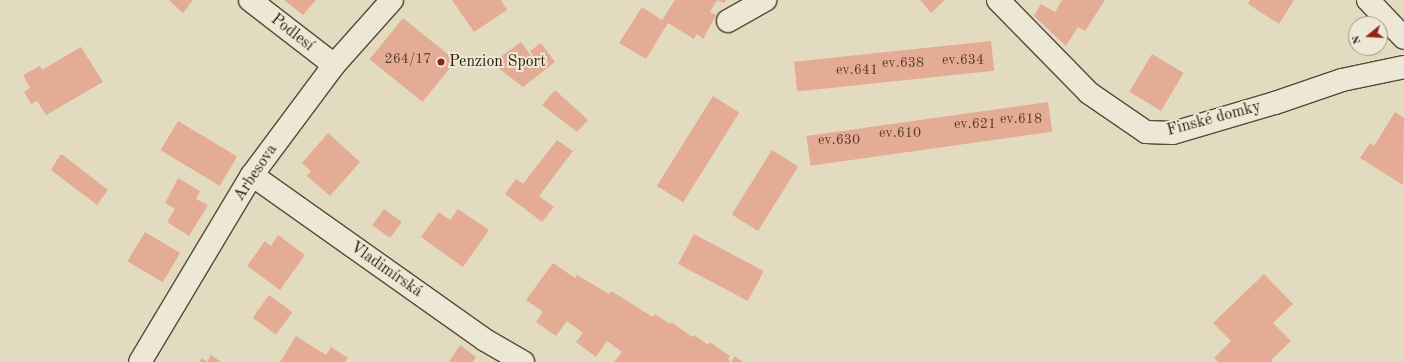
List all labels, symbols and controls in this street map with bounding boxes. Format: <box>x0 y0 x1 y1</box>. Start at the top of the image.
street label: Podlesí <box>267 10 317 56</box>
north arrow <box>1348 16 1388 56</box>
text: N <box>1351 34 1364 45</box>
house number: 264/17 <box>385 51 431 67</box>
place label: Penzion Sport <box>449 52 546 72</box>
house number: ev.634 <box>942 52 984 68</box>
house number: ev.638 <box>882 55 924 71</box>
marker: Penzion Sport <box>436 57 446 67</box>
house number: ev.641 <box>836 62 878 78</box>
street label: Finské domky <box>1165 97 1263 141</box>
house number: ev.618 <box>1000 111 1042 127</box>
house number: ev.621 <box>954 116 996 132</box>
house number: ev.610 <box>879 125 921 141</box>
house number: ev.630 <box>818 132 860 148</box>
street label: Arbesova <box>230 141 282 205</box>
street label: Vladimírská <box>346 238 426 302</box>

